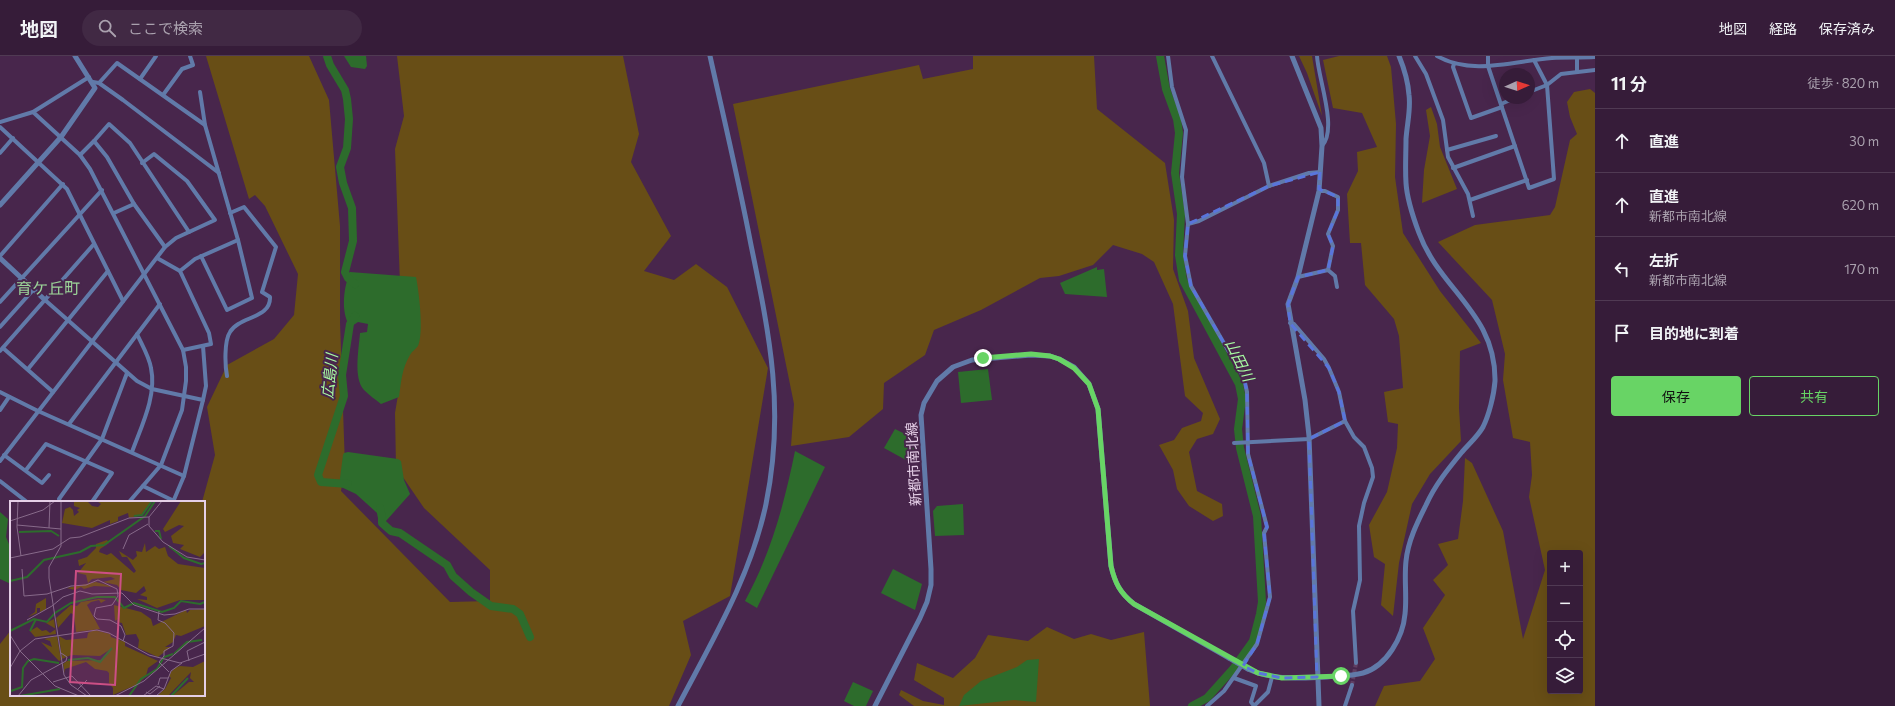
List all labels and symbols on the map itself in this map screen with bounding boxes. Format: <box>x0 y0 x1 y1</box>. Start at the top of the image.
north arrow <box>1499 68 1535 104</box>
district label: 育ケ丘町 <box>16 278 80 297</box>
water label: 山田川 <box>1222 336 1259 386</box>
route end <box>974 349 992 367</box>
water label: 広島川 <box>318 351 341 399</box>
street label: 新都市南北線 <box>902 422 924 506</box>
inset map <box>10 501 205 696</box>
route start <box>1332 667 1350 685</box>

